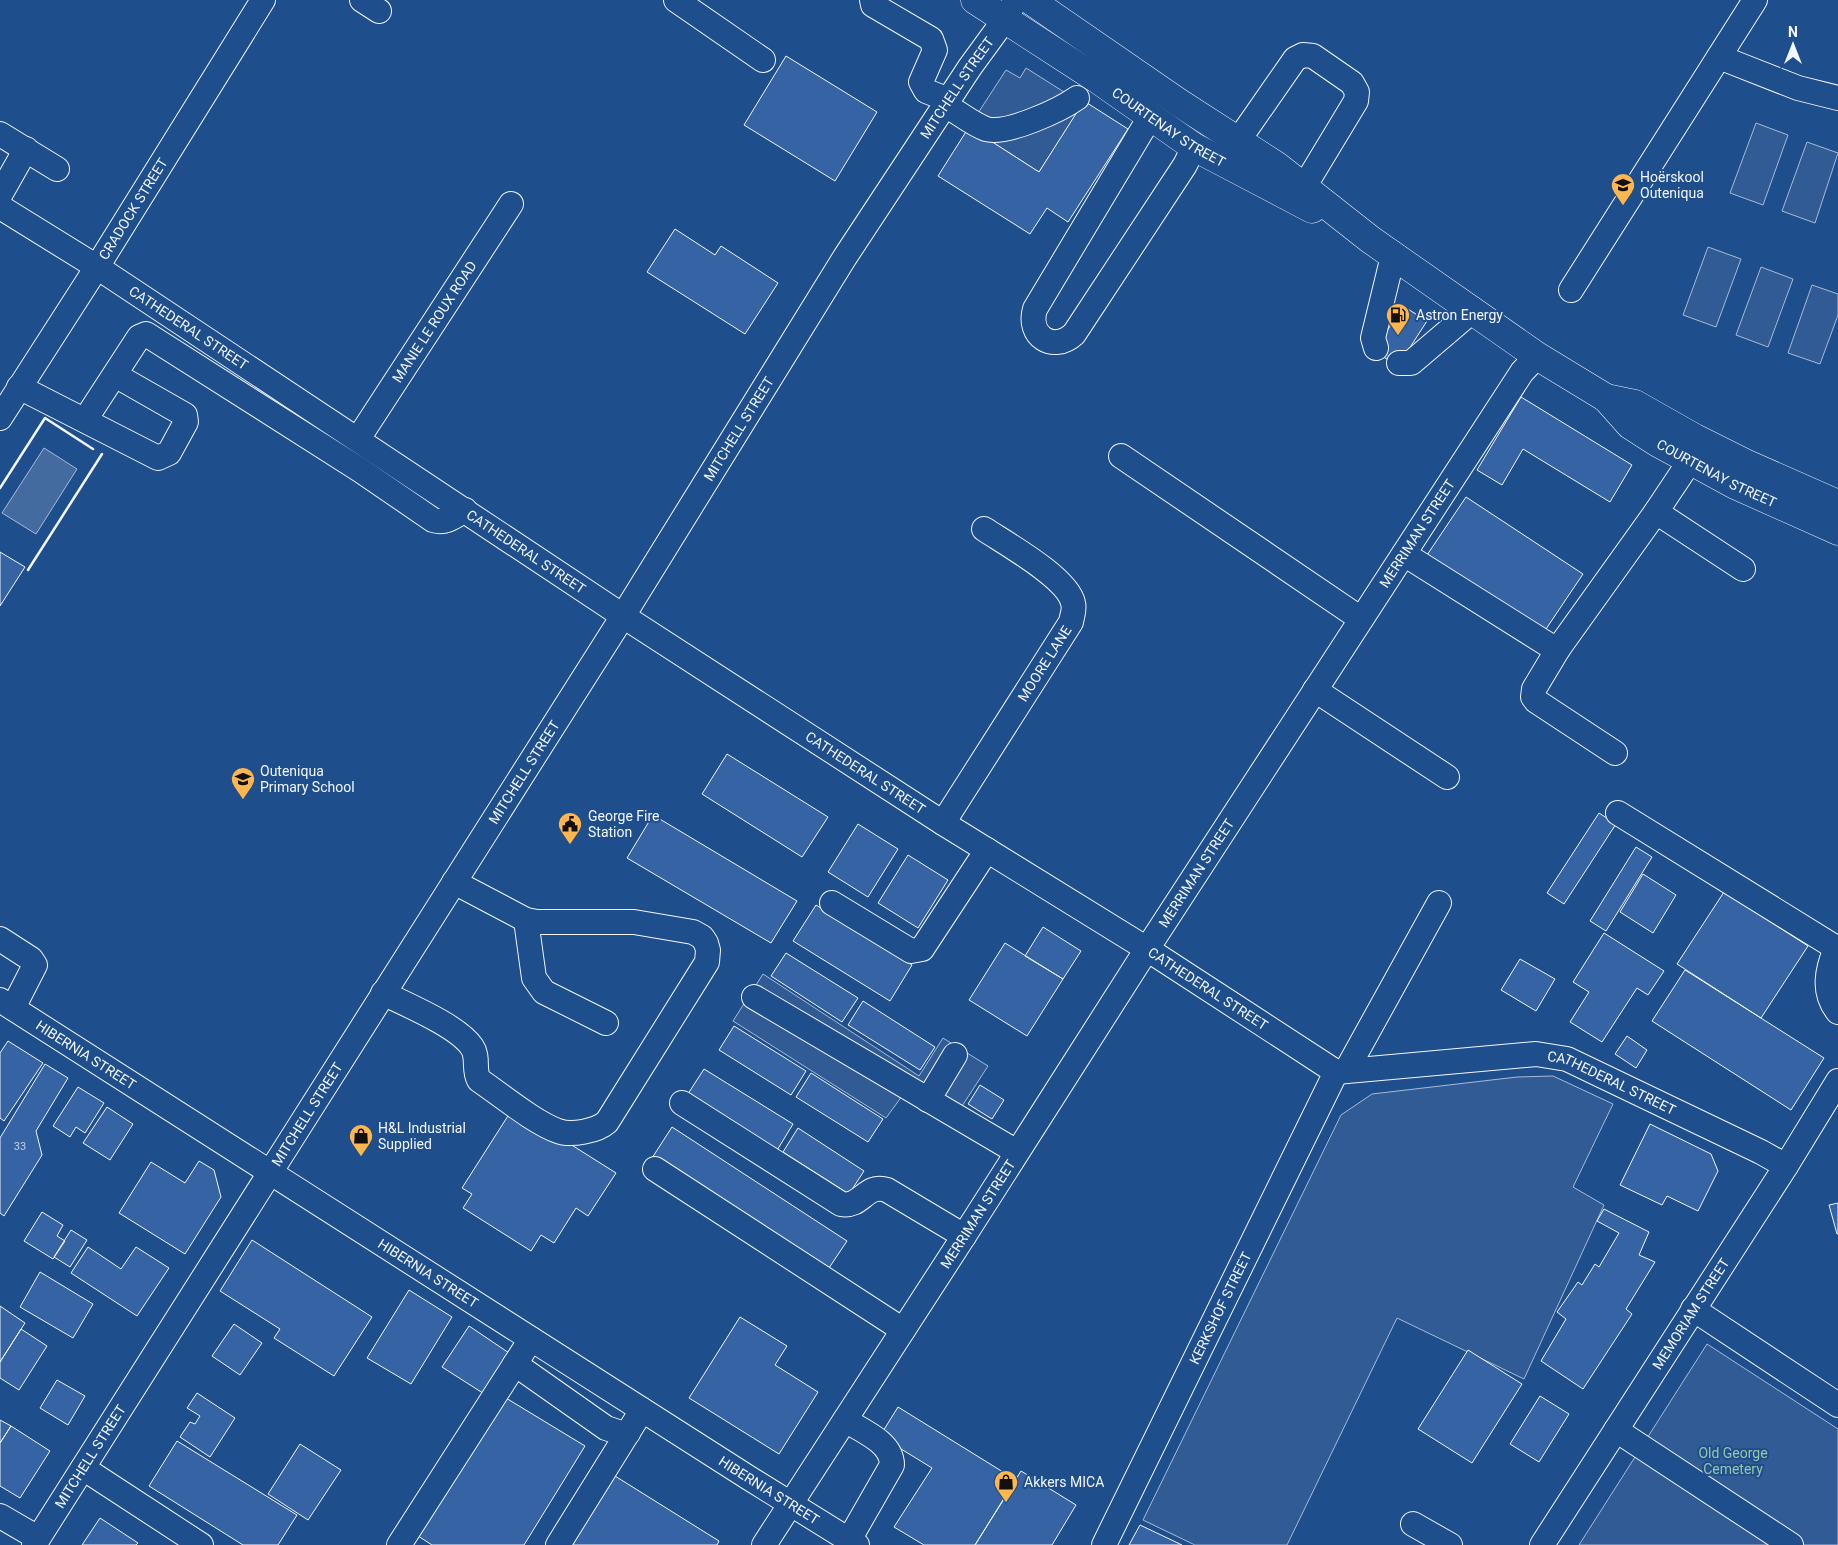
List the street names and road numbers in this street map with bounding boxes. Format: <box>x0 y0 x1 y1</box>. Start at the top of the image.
street label: MITCHELL STREET <box>917 33 998 142</box>
street label: COURTENAY STREET <box>1109 84 1229 170</box>
street label: CRADOCK STREET <box>96 154 171 263</box>
street label: MANIE LE ROUX ROAD <box>389 258 480 385</box>
street label: CATHEDERAL STREET <box>126 283 252 373</box>
street label: MITCHELL STREET <box>701 373 777 484</box>
street label: COURTENAY STREET <box>1654 436 1780 511</box>
street label: MERRIMAN STREET <box>1376 476 1458 591</box>
street label: CATHEDERAL STREET <box>464 506 589 597</box>
street label: MOORE LANE <box>1015 623 1074 704</box>
street label: MITCHELL STREET <box>485 717 563 827</box>
street label: CATHEDERAL STREET <box>803 728 929 818</box>
street label: MERRIMAN STREET <box>1155 815 1238 930</box>
street label: CATHEDERAL STREET <box>1145 944 1271 1034</box>
street label: HIBERNIA STREET <box>33 1017 139 1093</box>
street label: CATHEDERAL STREET <box>1546 1048 1679 1118</box>
street label: MITCHELL STREET <box>268 1059 346 1169</box>
street label: MERRIMAN STREET <box>937 1156 1019 1271</box>
street label: HIBERNIA STREET <box>375 1235 482 1311</box>
street label: KERKSHOF STREET <box>1186 1249 1255 1367</box>
street label: MEMORIAM STREET <box>1649 1255 1733 1372</box>
street label: MITCHELL STREET <box>51 1401 129 1511</box>
street label: HIBERNIA STREET <box>716 1453 823 1528</box>

